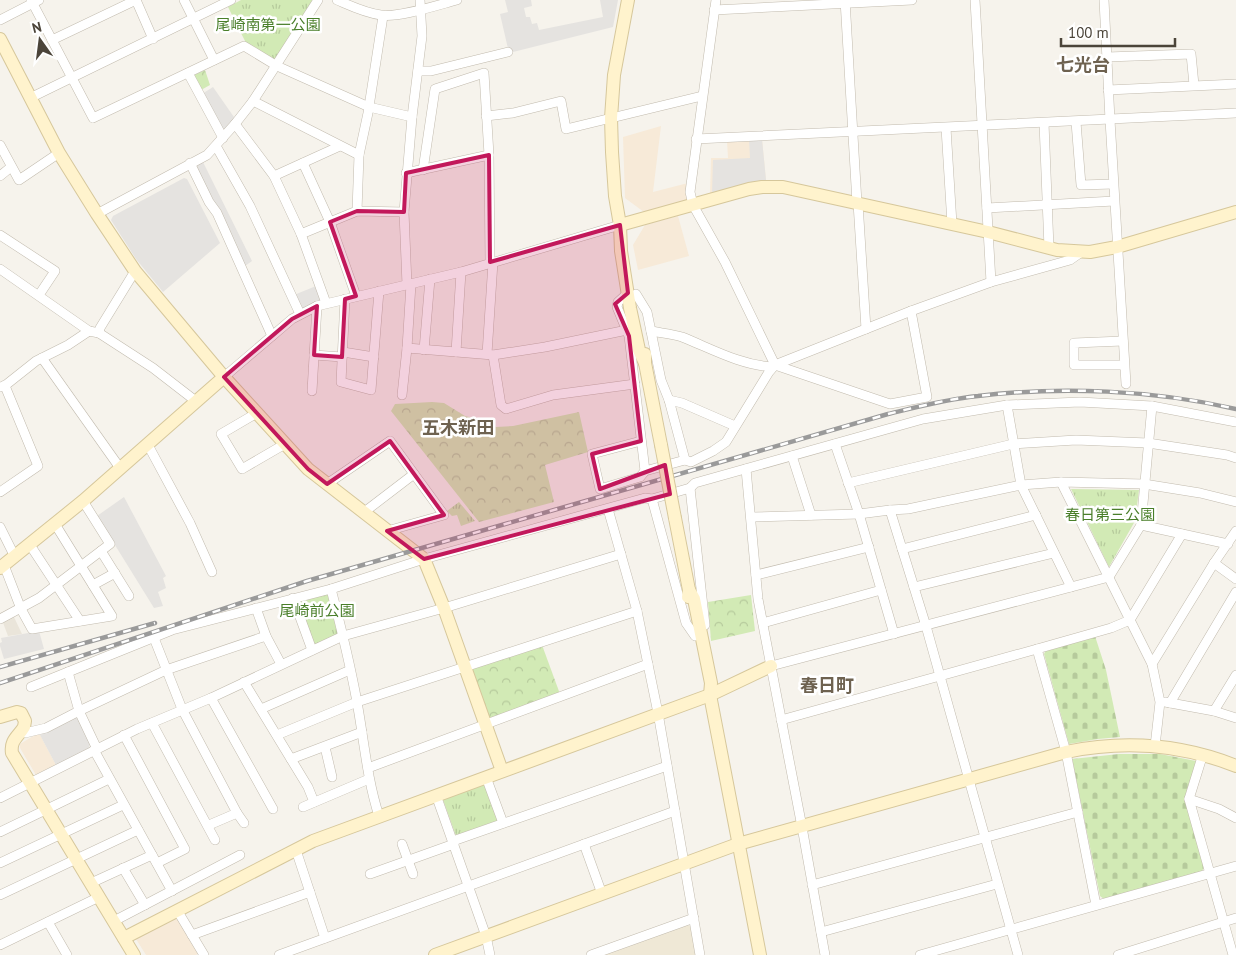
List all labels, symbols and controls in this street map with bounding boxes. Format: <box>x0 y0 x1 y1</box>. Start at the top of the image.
north arrow <box>15 15 65 65</box>
park label: 尾崎南第一公園 <box>215 15 321 34</box>
scale bar <box>1061 15 1175 47</box>
text: N <box>30 18 43 37</box>
text: 100 m <box>1068 23 1109 42</box>
district label: 七光台 <box>1056 53 1110 76</box>
district label: 五木新田 <box>422 416 494 439</box>
park label: 春日第三公園 <box>1065 505 1155 524</box>
park label: 尾崎前公園 <box>279 601 355 620</box>
district label: 春日町 <box>800 674 854 697</box>

